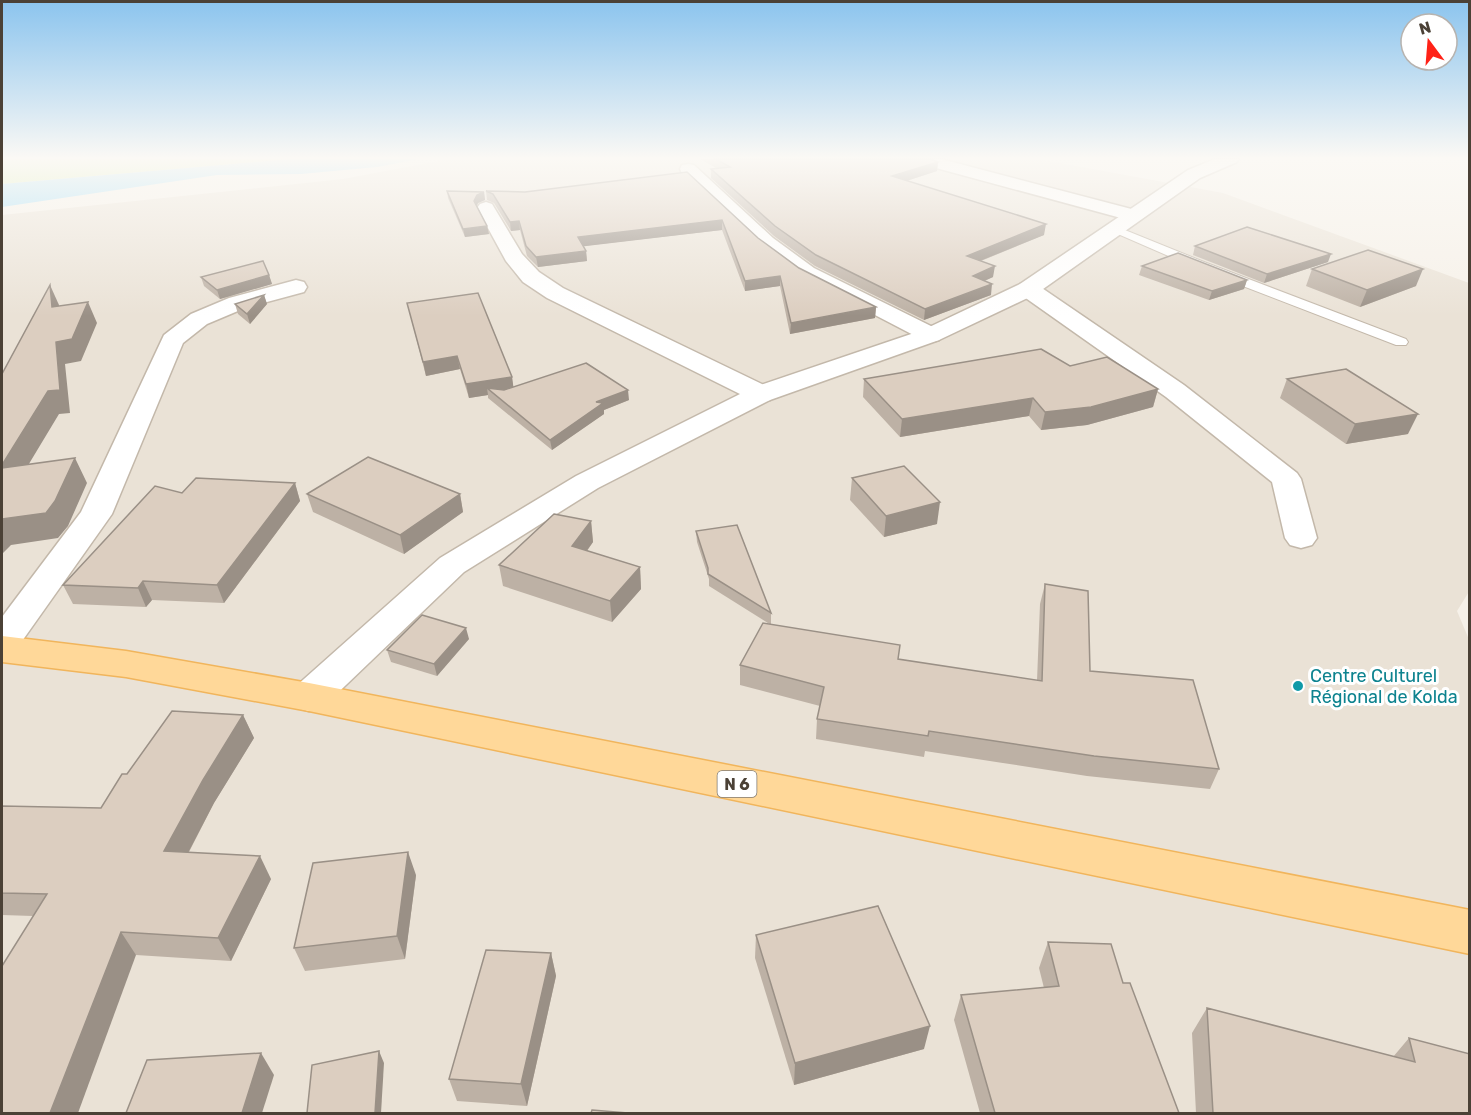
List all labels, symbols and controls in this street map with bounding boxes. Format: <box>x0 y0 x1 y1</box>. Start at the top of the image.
north arrow <box>1399 12 1459 72</box>
text: N <box>1417 17 1433 39</box>
place label: Centre Culturel Régional de Kolda <box>1310 665 1458 708</box>
marker: Centre Culturel Régional de Kolda <box>1291 679 1305 693</box>
road number: N 6 <box>718 771 756 797</box>

